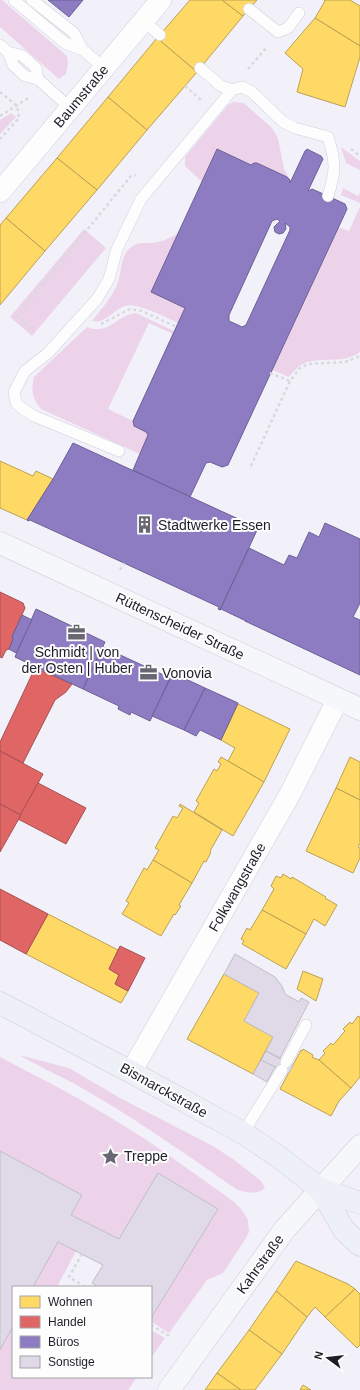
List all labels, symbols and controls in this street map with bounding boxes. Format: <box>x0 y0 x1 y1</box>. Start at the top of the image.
street label: Baumstraße <box>50 61 112 130</box>
building icon: Stadtwerke Essen <box>135 515 155 535</box>
place label: Stadtwerke Essen <box>158 517 271 533</box>
street label: Rüttenscheider Straße <box>113 589 247 663</box>
office icon: Schmidt | von der Osten | Huber <box>67 622 87 642</box>
place label: Schmidt | von der Osten | Huber <box>21 644 133 676</box>
office icon: Vonovia <box>139 663 159 683</box>
place label: Vonovia <box>162 665 212 681</box>
street label: Folkwangstraße <box>205 840 269 934</box>
street label: Bismarckstraße <box>118 1059 211 1121</box>
place icon: Treppe <box>101 1146 121 1166</box>
place label: Treppe <box>124 1148 168 1164</box>
street label: Kahrstraße <box>233 1231 287 1297</box>
legend <box>12 1286 152 1378</box>
text: Wohnen <box>48 1295 92 1309</box>
text: Handel <box>48 1315 86 1329</box>
text: Büros <box>48 1335 79 1349</box>
north arrow <box>308 1338 348 1378</box>
text: N <box>312 1350 325 1361</box>
text: Sonstige <box>48 1355 95 1369</box>

